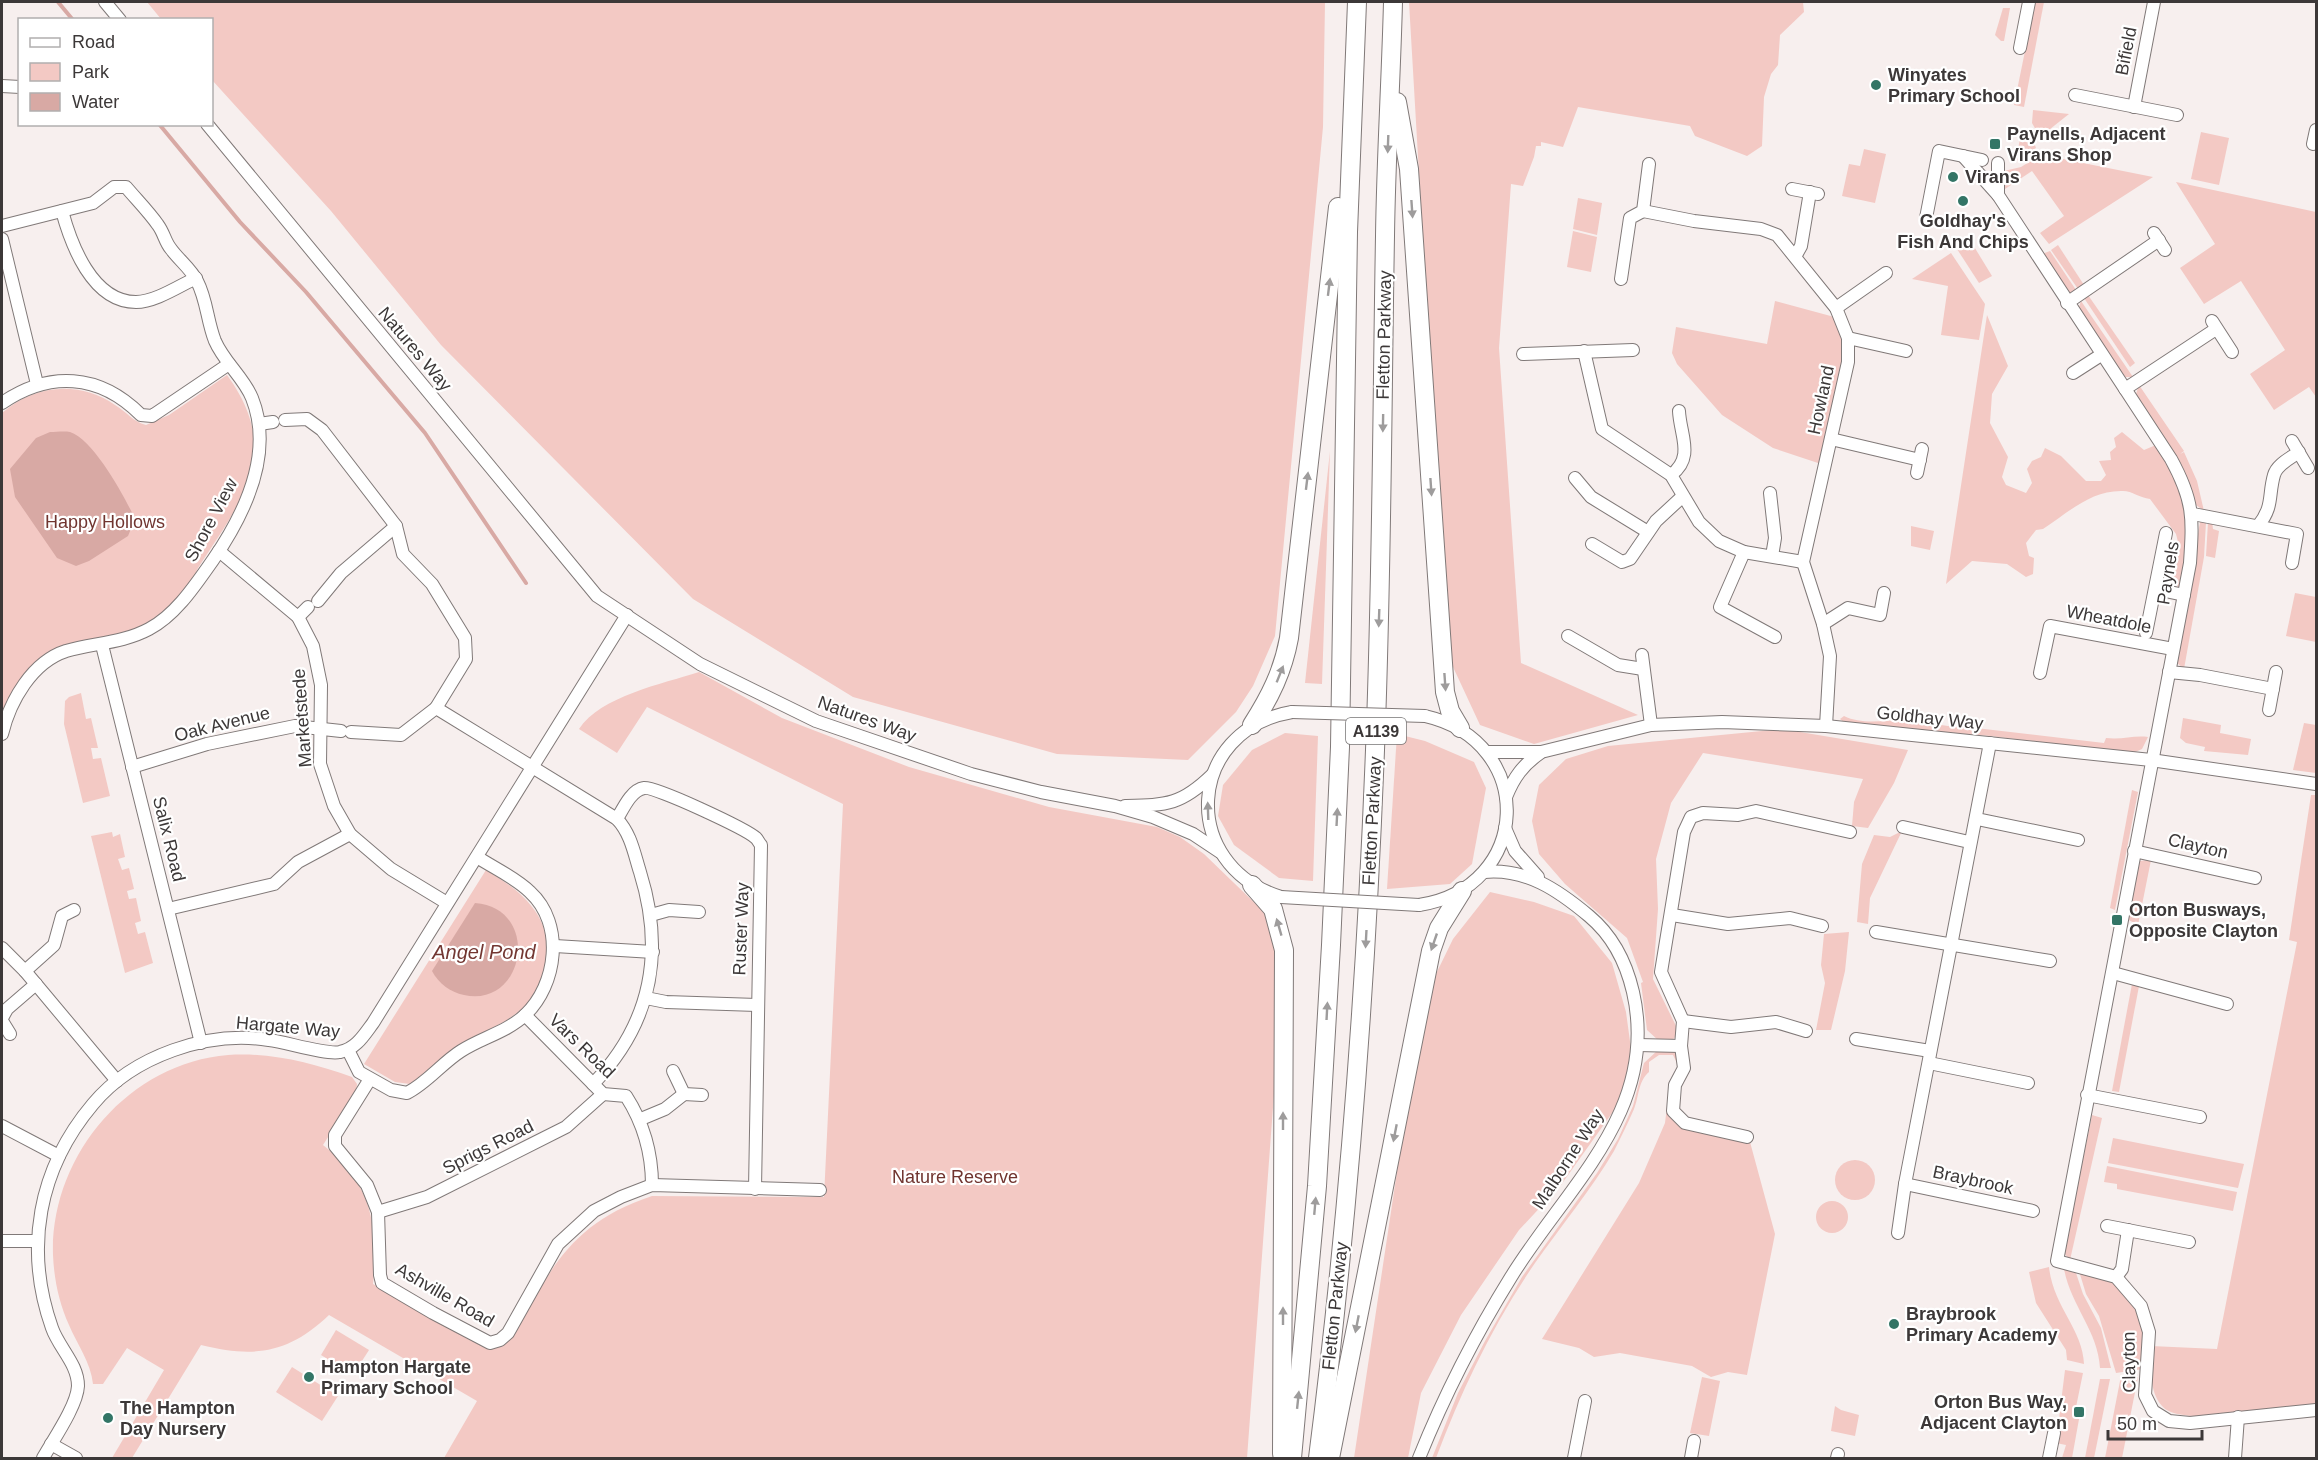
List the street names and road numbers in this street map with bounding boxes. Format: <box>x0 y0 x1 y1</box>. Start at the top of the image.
street label: Bifield <box>2112 25 2140 77</box>
street label: Fletton Parkway <box>1373 270 1395 400</box>
street label: Natures Way <box>374 303 456 395</box>
street label: Howland <box>1804 364 1838 436</box>
street label: Shore View <box>181 474 242 565</box>
street label: Paynels <box>2153 540 2183 606</box>
street label: Wheatdole <box>2065 601 2153 637</box>
street label: Marketstede <box>289 668 315 768</box>
street label: Natures Way <box>815 692 919 746</box>
street label: Oak Avenue <box>172 702 272 746</box>
street label: Goldhay Way <box>1876 702 1984 734</box>
road number: A1139 <box>1346 718 1406 744</box>
street label: Fletton Parkway <box>1359 756 1385 886</box>
street label: Salix Road <box>149 794 189 884</box>
street label: Clayton <box>2166 829 2230 863</box>
street label: Ruster Way <box>729 882 753 976</box>
street label: Vars Road <box>545 1010 619 1082</box>
street label: Hargate Way <box>235 1012 341 1042</box>
street label: Malborne Way <box>1528 1105 1608 1213</box>
street label: Sprigs Road <box>439 1116 537 1178</box>
street label: Braybrook <box>1931 1162 2016 1199</box>
street label: Fletton Parkway <box>1318 1241 1352 1371</box>
street label: Ashville Road <box>392 1259 498 1331</box>
street label: Clayton <box>2118 1331 2140 1393</box>

